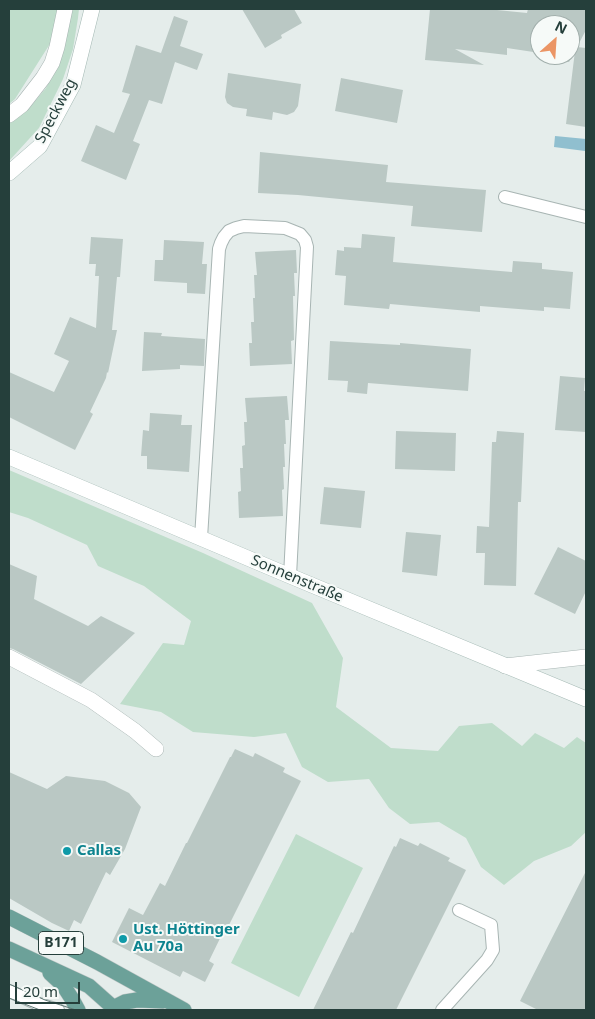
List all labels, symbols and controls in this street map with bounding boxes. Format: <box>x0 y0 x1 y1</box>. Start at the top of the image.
north arrow <box>530 15 580 65</box>
text: N <box>552 16 571 38</box>
street label: Speckweg <box>31 76 81 146</box>
street label: Sonnenstraße <box>248 551 346 607</box>
place label: Callas <box>77 842 121 860</box>
marker: Callas <box>61 845 73 857</box>
place label: Ust. Höttinger Au 70a <box>133 921 240 956</box>
road number: B171 <box>38 931 84 954</box>
marker: Ust. Höttinger Au 70a <box>117 933 129 945</box>
scale bar <box>18 972 82 1004</box>
text: 20 m <box>23 981 58 1001</box>

